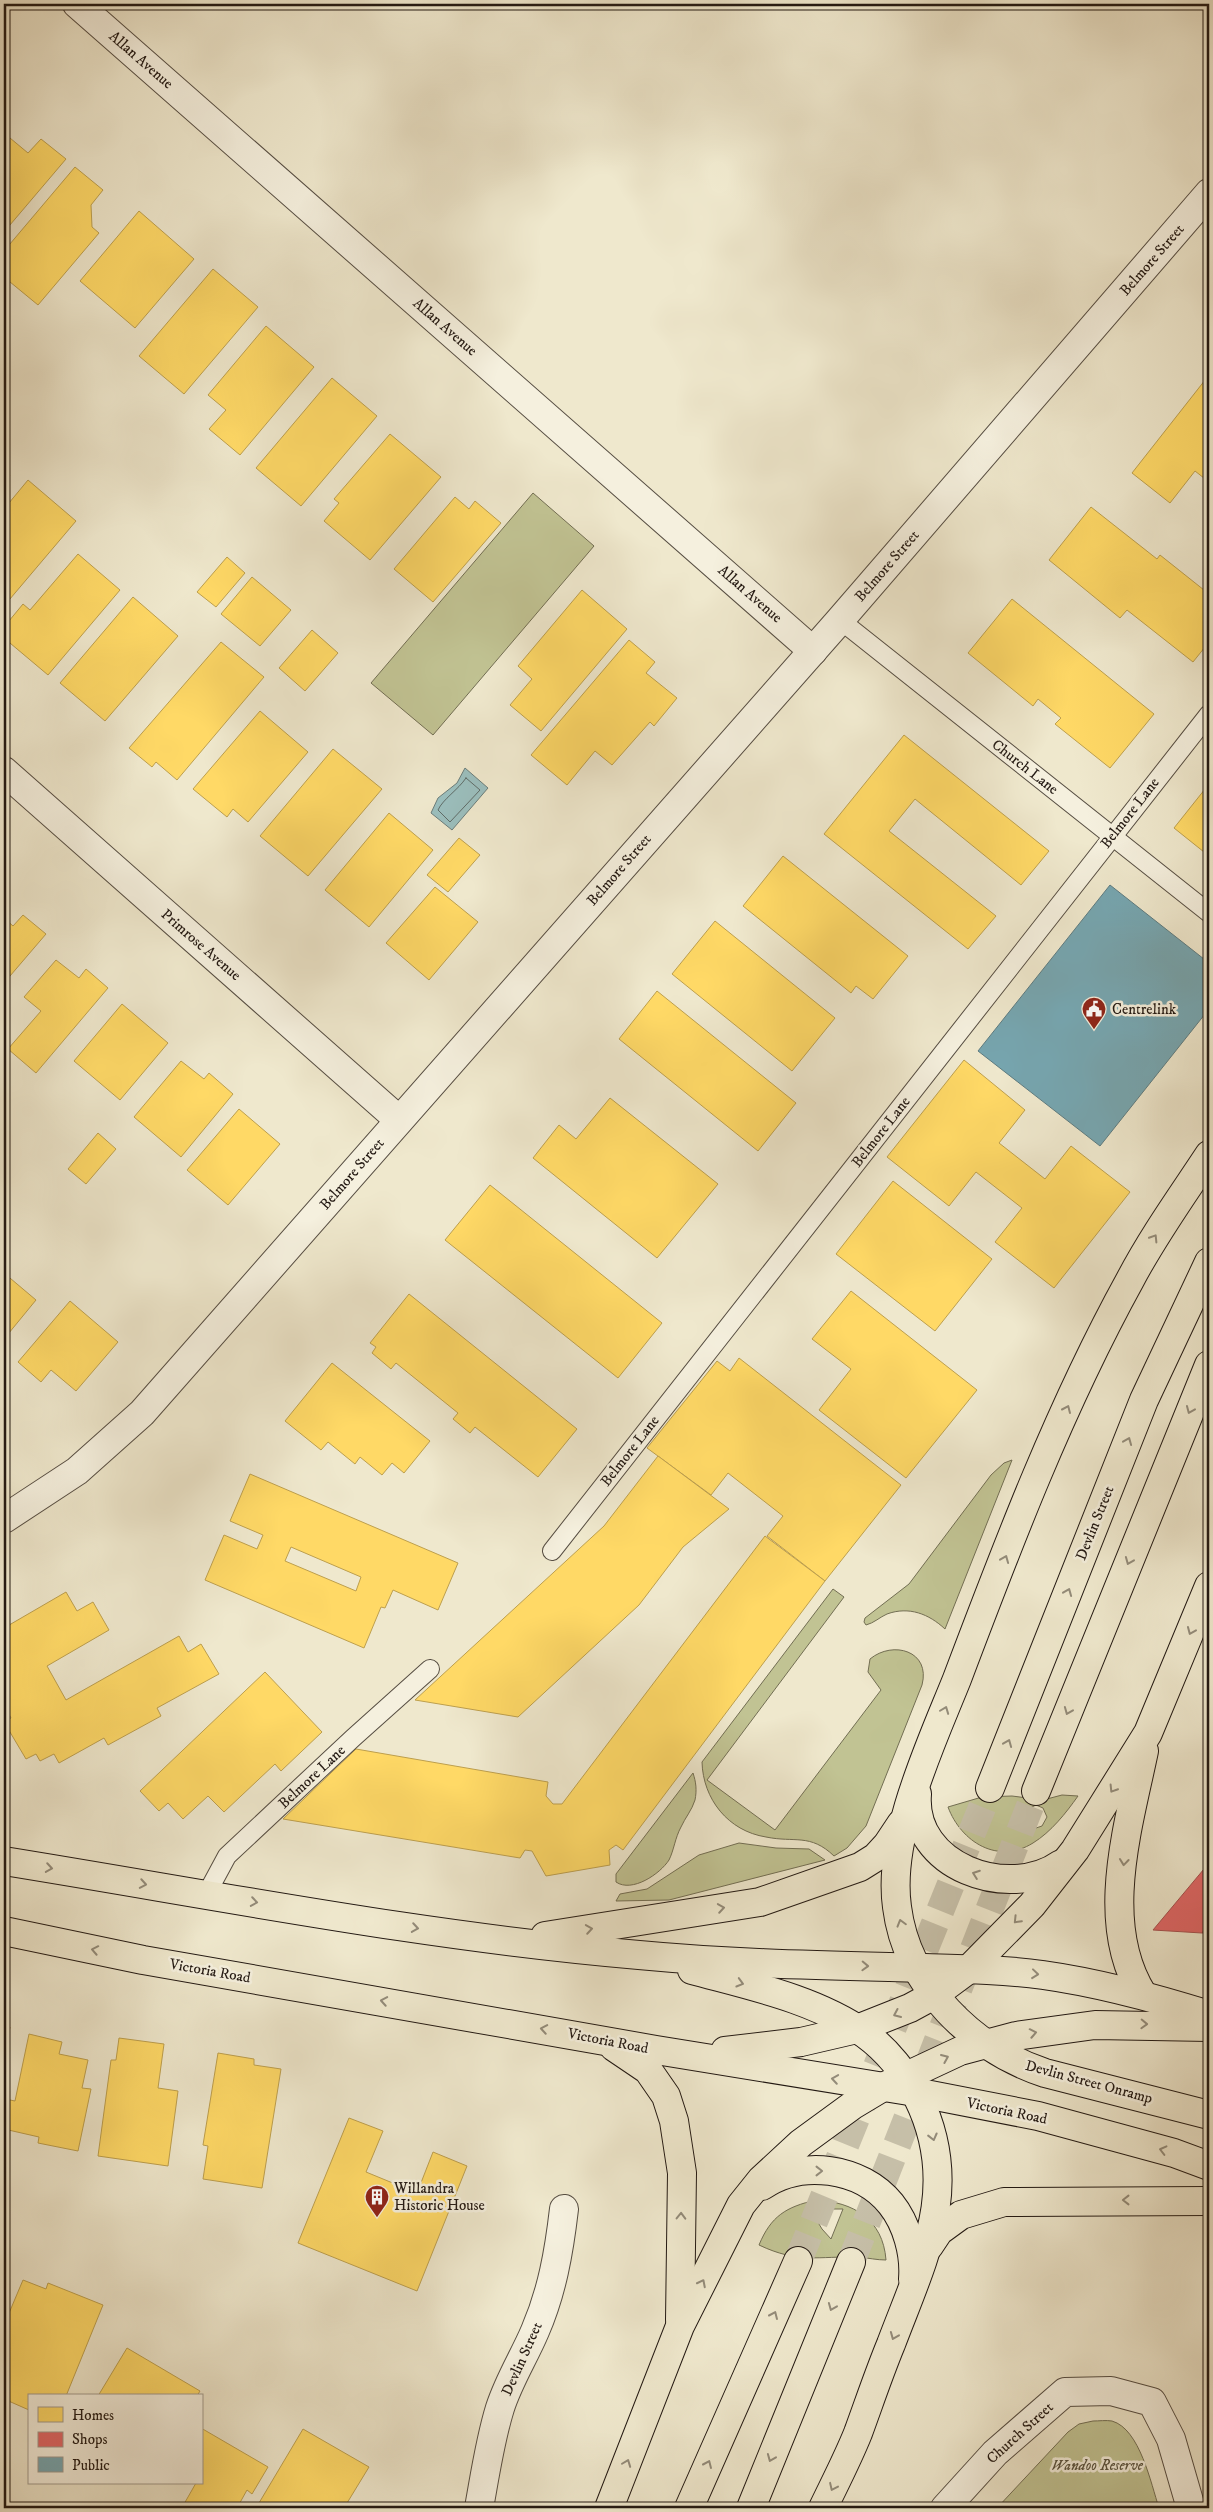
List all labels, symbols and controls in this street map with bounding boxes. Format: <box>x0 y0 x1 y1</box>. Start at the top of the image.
street label: Allan Avenue <box>105 27 177 93</box>
street label: Belmore Street <box>1116 220 1189 300</box>
street label: Allan Avenue <box>409 294 481 360</box>
street label: Belmore Street <box>851 526 924 606</box>
street label: Allan Avenue <box>714 561 786 627</box>
street label: Church Lane <box>988 735 1062 799</box>
street label: Belmore Lane <box>1096 774 1164 852</box>
street label: Belmore Street <box>583 830 656 910</box>
street label: Primrose Avenue <box>157 905 245 985</box>
public building icon: Centrelink <box>1081 996 1107 1030</box>
place label: Centrelink <box>1112 1000 1177 1019</box>
street label: Belmore Lane <box>847 1093 915 1171</box>
street label: Belmore Street <box>316 1134 389 1214</box>
one-way arrow <box>1147 1235 1157 1244</box>
one-way arrow <box>1061 1405 1072 1414</box>
one-way arrow <box>1186 1405 1197 1414</box>
street label: Belmore Lane <box>596 1412 664 1490</box>
one-way arrow <box>1122 1437 1132 1445</box>
street label: Devlin Street <box>1071 1483 1119 1563</box>
one-way arrow <box>998 1555 1009 1564</box>
one-way arrow <box>1124 1556 1134 1564</box>
one-way arrow <box>1062 1588 1072 1597</box>
one-way arrow <box>1186 1626 1197 1635</box>
one-way arrow <box>938 1706 949 1715</box>
one-way arrow <box>1064 1706 1074 1715</box>
one-way arrow <box>1002 1739 1012 1748</box>
street label: Belmore Lane <box>274 1741 350 1813</box>
one-way arrow <box>1110 1784 1119 1793</box>
one-way arrow <box>1119 1858 1130 1866</box>
one-way arrow <box>45 1863 54 1873</box>
one-way arrow <box>972 1870 981 1880</box>
one-way arrow <box>139 1878 148 1888</box>
one-way arrow <box>250 1897 258 1907</box>
one-way arrow <box>718 1903 726 1914</box>
one-way arrow <box>1013 1914 1022 1923</box>
one-way arrow <box>896 1919 906 1927</box>
one-way arrow <box>411 1922 419 1933</box>
one-way arrow <box>586 1924 594 1935</box>
one-way arrow <box>91 1945 100 1956</box>
street label: Victoria Road <box>167 1954 252 1988</box>
one-way arrow <box>861 1961 869 1972</box>
one-way arrow <box>1031 1968 1039 1979</box>
one-way arrow <box>736 1978 744 1988</box>
one-way arrow <box>379 1997 388 2007</box>
one-way arrow <box>893 2008 902 2019</box>
one-way arrow <box>1140 2019 1148 2030</box>
one-way arrow <box>539 2024 548 2034</box>
street label: Victoria Road <box>565 2024 650 2058</box>
one-way arrow <box>1029 2028 1038 2039</box>
one-way arrow <box>940 2053 948 2063</box>
street label: Devlin Street Onramp <box>1023 2056 1155 2108</box>
one-way arrow <box>831 2075 839 2085</box>
street label: Victoria Road <box>964 2093 1050 2129</box>
one-way arrow <box>927 2133 938 2142</box>
one-way arrow <box>1159 2145 1168 2156</box>
one-way arrow <box>815 2166 823 2176</box>
place label: Willandra Historic House <box>393 2179 485 2215</box>
building icon: Willandra Historic House <box>364 2184 390 2218</box>
one-way arrow <box>1121 2195 1129 2205</box>
one-way arrow <box>676 2212 686 2220</box>
one-way arrow <box>696 2279 706 2288</box>
one-way arrow <box>828 2302 838 2311</box>
one-way arrow <box>768 2311 778 2320</box>
street label: Devlin Street <box>497 2319 547 2399</box>
one-way arrow <box>889 2331 900 2340</box>
legend <box>28 2394 202 2484</box>
street label: Church Street <box>983 2398 1058 2468</box>
text: Homes <box>72 2406 114 2425</box>
text: Shops <box>72 2430 108 2449</box>
one-way arrow <box>767 2453 777 2462</box>
text: Public <box>72 2456 110 2475</box>
park label: Wandoo Reserve <box>1051 2456 1144 2475</box>
one-way arrow <box>621 2459 631 2468</box>
one-way arrow <box>702 2460 713 2469</box>
one-way arrow <box>829 2482 840 2491</box>

